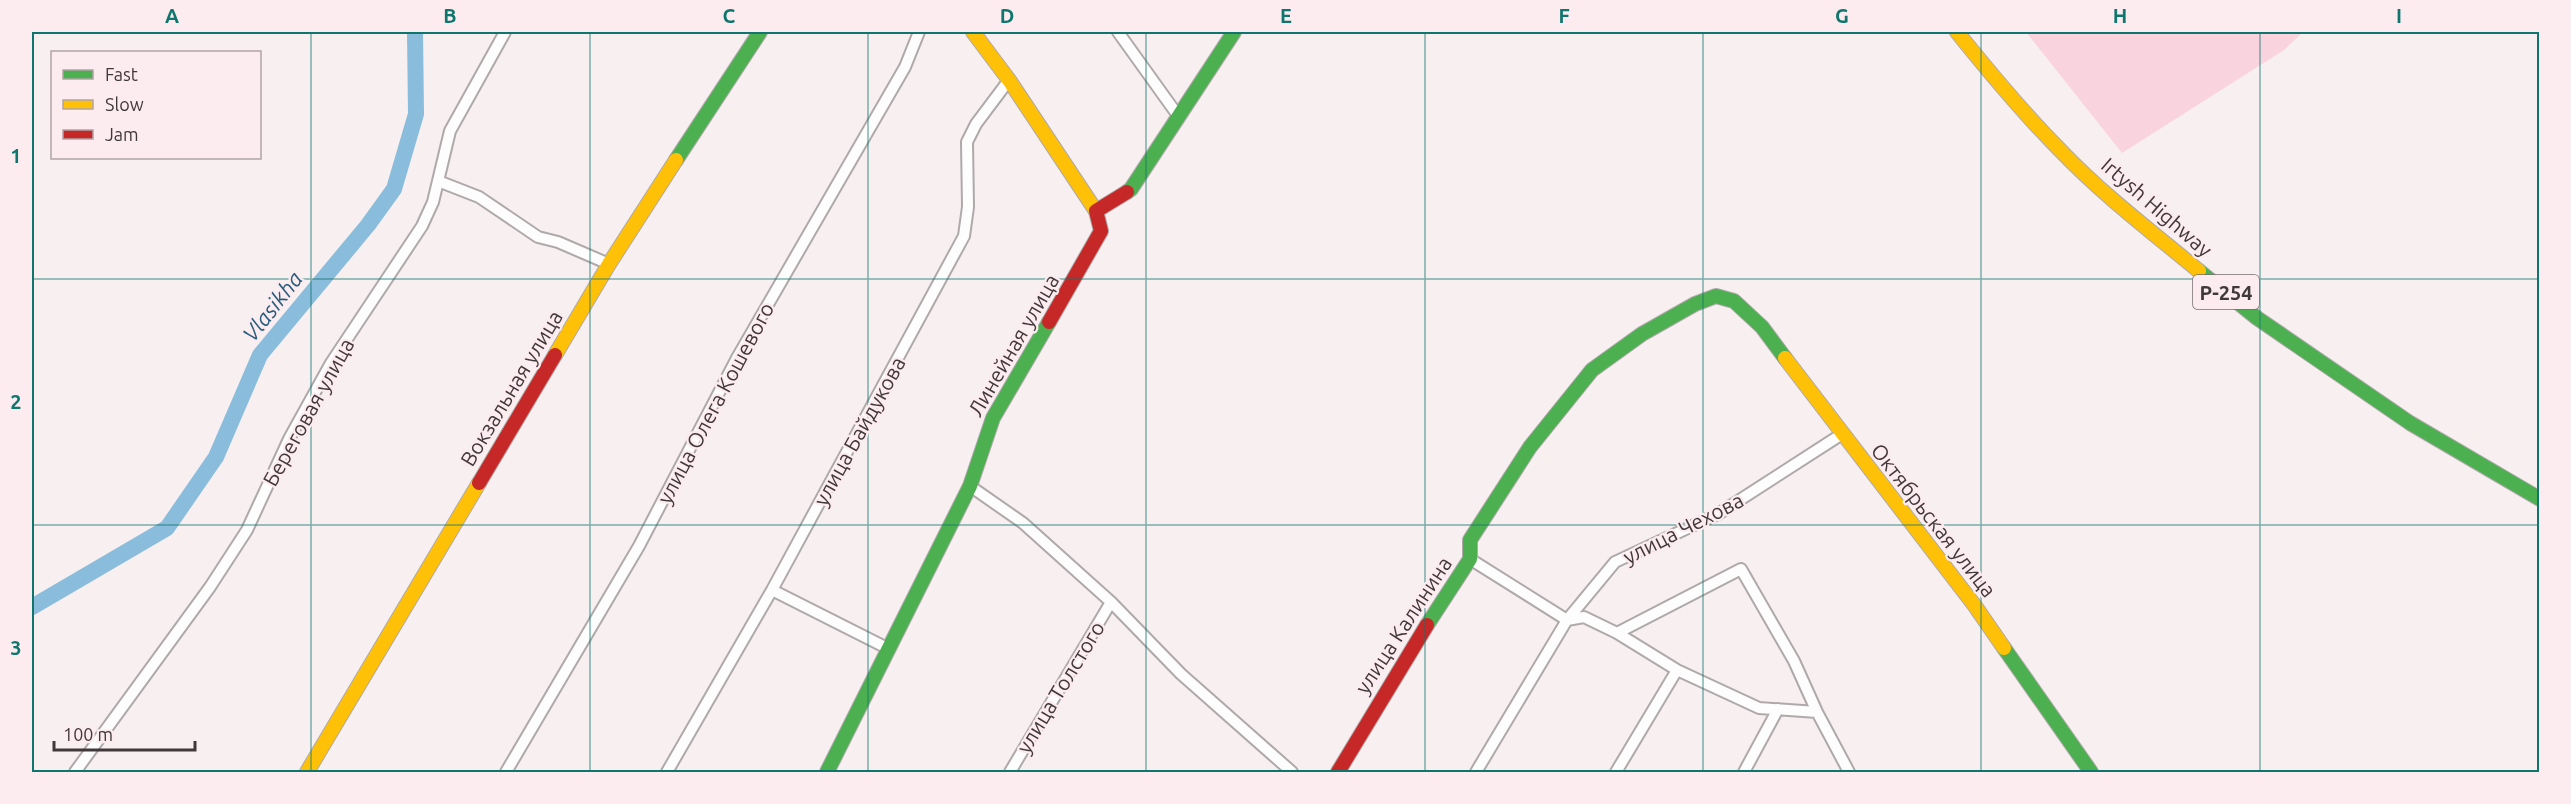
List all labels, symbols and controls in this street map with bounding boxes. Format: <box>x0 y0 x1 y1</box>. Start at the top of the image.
text: A <box>165 4 179 27</box>
text: B <box>443 4 457 27</box>
text: C <box>723 4 736 27</box>
text: D <box>1000 4 1014 27</box>
text: E <box>1280 4 1292 27</box>
text: F <box>1558 4 1570 27</box>
text: G <box>1835 4 1849 27</box>
text: H <box>2113 4 2127 27</box>
text: I <box>2396 4 2402 27</box>
legend <box>51 51 261 159</box>
text: Fast <box>105 64 138 84</box>
text: Slow <box>105 94 144 114</box>
text: Jam <box>105 124 139 144</box>
text: 1 <box>10 144 22 167</box>
street label: Irtysh Highway <box>2097 152 2217 262</box>
water label: Vlasikha <box>237 266 307 346</box>
street label: Линейная улица <box>963 270 1063 420</box>
road number: Р-254 <box>2193 275 2259 309</box>
street label: улица Олега Кошевого <box>652 298 778 508</box>
street label: Вокзальная улица <box>455 306 567 470</box>
street label: Береговая улица <box>257 334 359 490</box>
street label: улица Байдукова <box>808 352 910 510</box>
text: 2 <box>10 390 22 413</box>
street label: Октябрьская улица <box>1867 438 2001 602</box>
street label: улица Чехова <box>1619 487 1747 569</box>
street label: улица Калинина <box>1350 552 1456 698</box>
street label: улица Толстого <box>1011 617 1109 757</box>
text: 3 <box>10 636 22 659</box>
scale bar <box>54 714 195 752</box>
text: 100 m <box>63 724 113 744</box>

